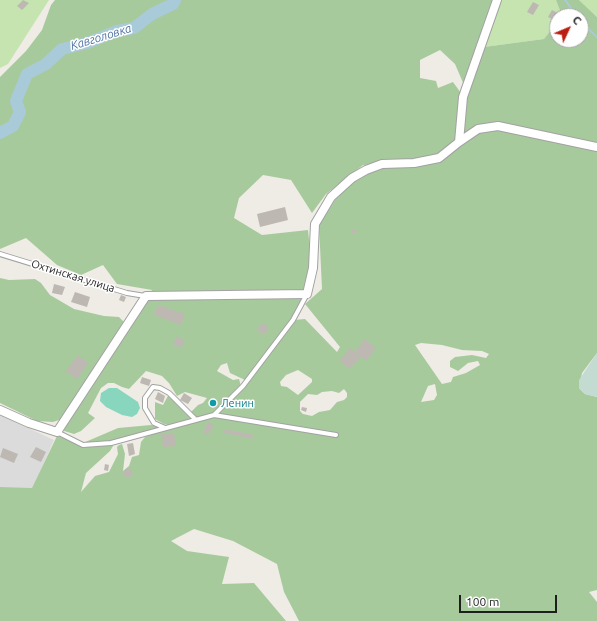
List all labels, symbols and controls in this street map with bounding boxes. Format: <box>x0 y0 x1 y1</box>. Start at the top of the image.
north arrow <box>549 8 589 48</box>
text: С <box>570 14 584 27</box>
water label: Кавголовка <box>69 21 133 53</box>
street label: Охтинская улица <box>30 257 116 295</box>
place label: Ленин <box>221 396 254 410</box>
marker: Ленин <box>208 398 218 408</box>
scale bar <box>461 587 559 613</box>
text: 100 m <box>466 595 499 608</box>

